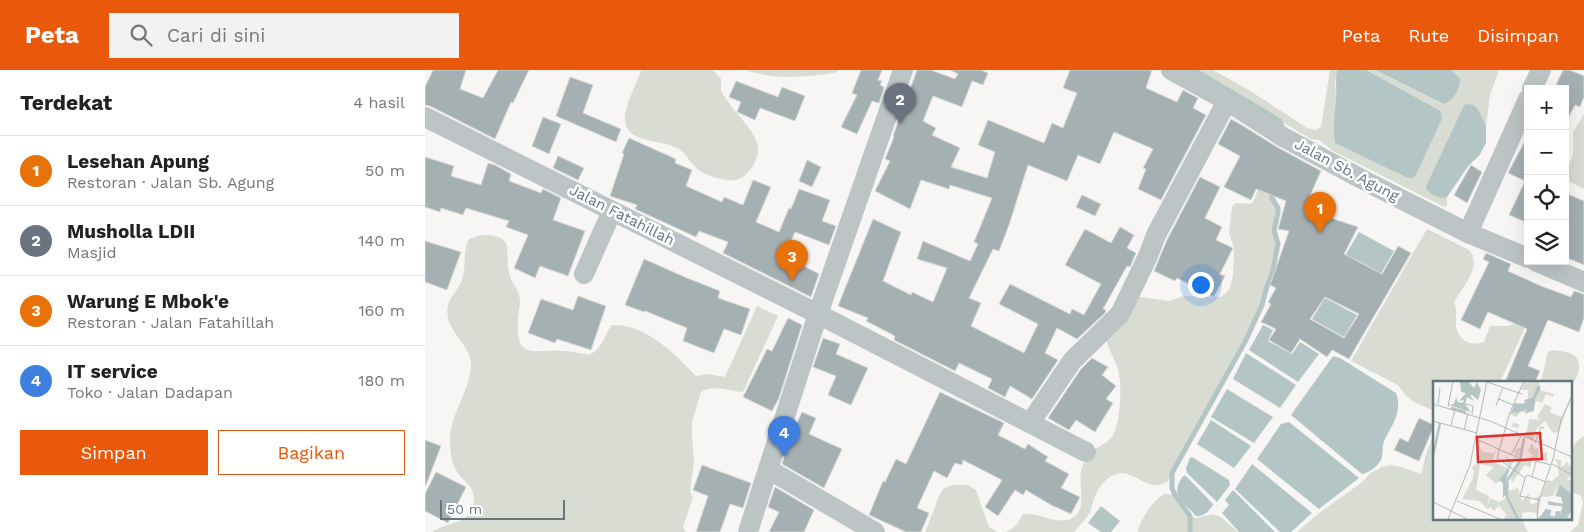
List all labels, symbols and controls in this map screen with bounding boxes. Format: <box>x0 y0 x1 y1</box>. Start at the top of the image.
search box <box>109 13 459 58</box>
text: Peta <box>25 21 79 49</box>
icon: search <box>127 21 155 49</box>
text: Cari di sini <box>167 24 265 47</box>
text: Peta <box>1342 25 1380 46</box>
text: Rute <box>1408 25 1449 46</box>
text: Disimpan <box>1477 25 1559 46</box>
pin: 2 <box>884 83 916 124</box>
map controls <box>1524 85 1569 265</box>
button: + <box>1524 85 1569 130</box>
text: Terdekat <box>20 90 112 115</box>
text: 4 hasil <box>353 93 405 112</box>
button: − <box>1524 130 1569 175</box>
street label: Jalan Sb. Agung <box>1292 135 1402 205</box>
text: Lesehan Apung <box>67 150 209 173</box>
text: 1 <box>33 161 39 180</box>
text: 50 m <box>365 161 405 180</box>
text: Restoran · Jalan Sb. Agung <box>67 173 274 192</box>
button: locate <box>1524 175 1569 220</box>
street label: Jalan Fatahillah <box>566 181 678 249</box>
pin: 1 <box>1304 192 1336 233</box>
text: Musholla LDII <box>67 220 195 243</box>
button: layers <box>1524 220 1569 265</box>
text: 2 <box>31 231 41 250</box>
text: 140 m <box>358 231 405 250</box>
pin: 3 <box>776 240 808 281</box>
text: Masjid <box>67 243 117 262</box>
your location <box>1188 272 1214 298</box>
text: Warung E Mbok'e <box>67 290 229 313</box>
text: 3 <box>31 301 41 320</box>
text: 160 m <box>358 301 405 320</box>
text: Restoran · Jalan Fatahillah <box>67 313 274 332</box>
text: IT service <box>67 360 158 383</box>
text: 4 <box>31 371 41 390</box>
text: 180 m <box>358 371 405 390</box>
inset map <box>1433 381 1571 520</box>
text: Toko · Jalan Dadapan <box>67 383 233 402</box>
pin: 4 <box>768 416 800 457</box>
button: Simpan <box>20 430 208 475</box>
button: Bagikan <box>218 430 405 475</box>
scale bar <box>440 497 565 520</box>
text: 50 m <box>447 501 482 517</box>

